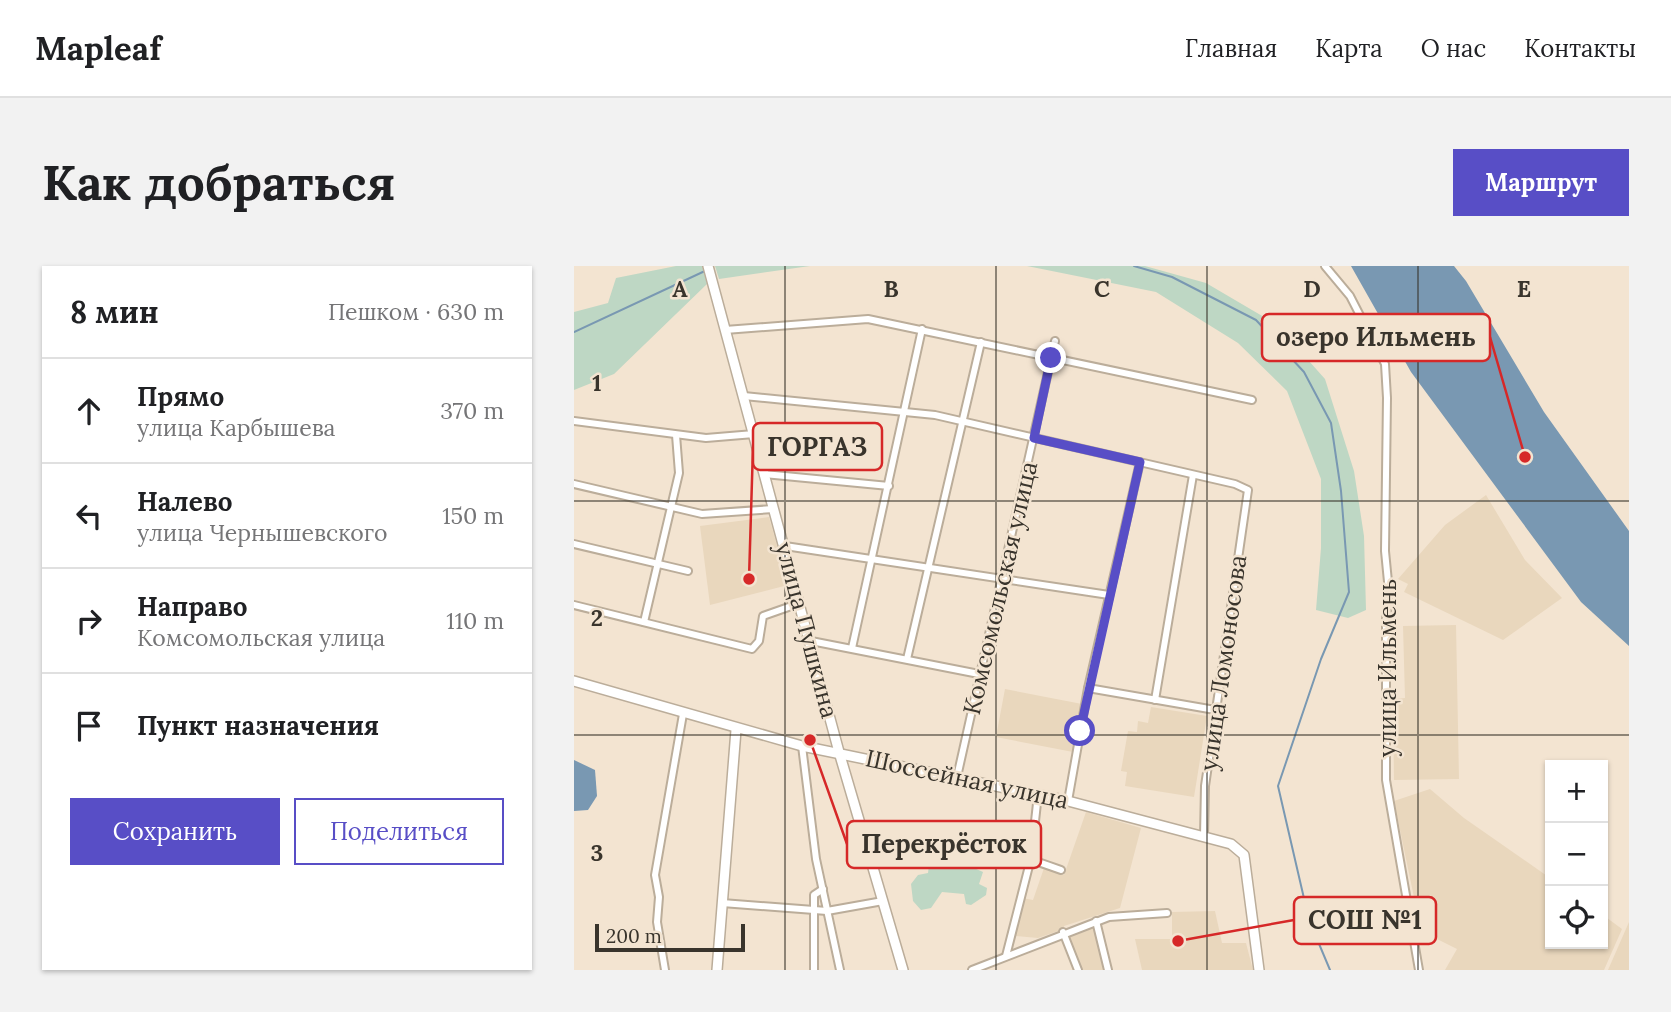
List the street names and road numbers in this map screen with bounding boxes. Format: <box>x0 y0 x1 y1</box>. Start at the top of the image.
street label: Комсомольская улица <box>956 458 1044 718</box>
street label: улица Пушкина <box>769 539 845 721</box>
street label: улица Ломоносова <box>1192 553 1254 773</box>
street label: улица Ильмень <box>1372 579 1403 757</box>
street label: Шоссейная улица <box>863 742 1071 816</box>

